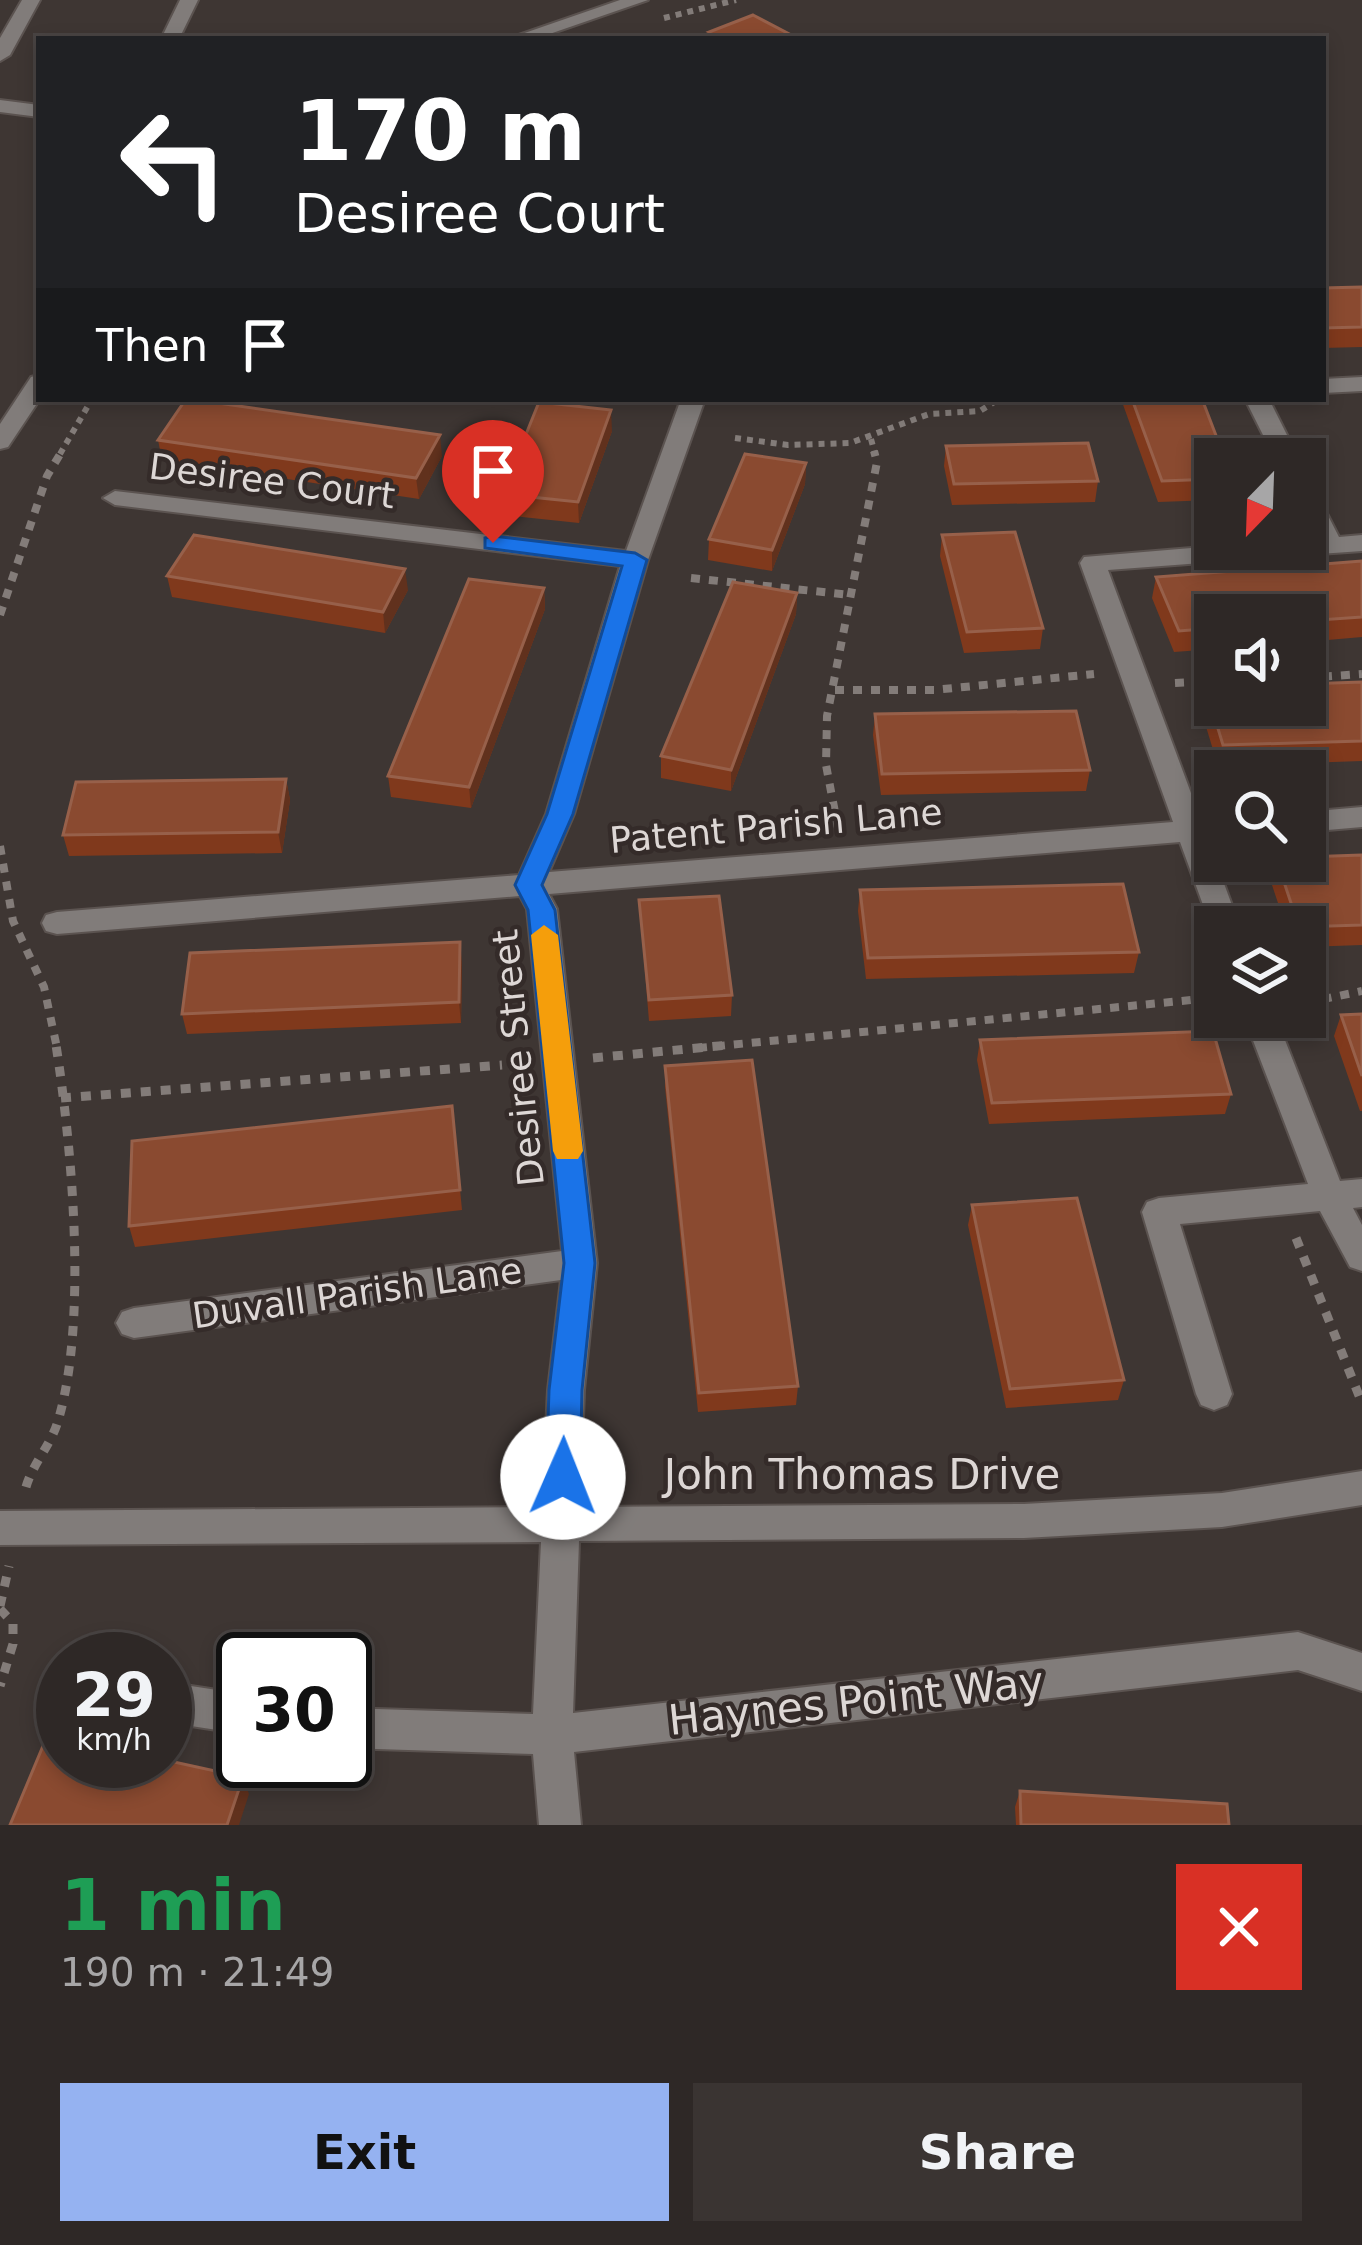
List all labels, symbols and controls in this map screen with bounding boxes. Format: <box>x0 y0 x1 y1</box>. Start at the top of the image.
text: 170 m <box>294 82 586 180</box>
icon: left <box>96 84 252 240</box>
text: Desiree Court <box>294 182 665 245</box>
icon: arrive <box>232 312 298 378</box>
text: Then <box>96 319 208 372</box>
pin <box>442 420 544 543</box>
icon: arrive <box>460 438 526 504</box>
north arrow <box>1194 438 1326 570</box>
map controls <box>1194 438 1326 1038</box>
street label: Desiree Court <box>147 446 397 516</box>
button: sound <box>1194 594 1326 726</box>
button: search <box>1194 750 1326 882</box>
street label: Patent Parish Lane <box>608 791 944 861</box>
button: layers <box>1194 906 1326 1038</box>
street label: Desiree Street <box>484 928 552 1188</box>
street label: Duvall Parish Lane <box>190 1250 524 1336</box>
position arrow <box>500 1414 626 1540</box>
street label: John Thomas Drive <box>661 1450 1060 1499</box>
speed limit sign: 30 <box>216 1632 372 1788</box>
street label: Haynes Point Way <box>666 1657 1046 1745</box>
text: 29 <box>72 1660 156 1730</box>
text: km/h <box>76 1722 152 1757</box>
text: 1 min <box>60 1863 286 1947</box>
button: close <box>1176 1864 1302 1990</box>
text: 190 m · 21:49 <box>60 1950 334 1995</box>
button: Exit <box>60 2083 669 2221</box>
button: Share <box>693 2083 1302 2221</box>

